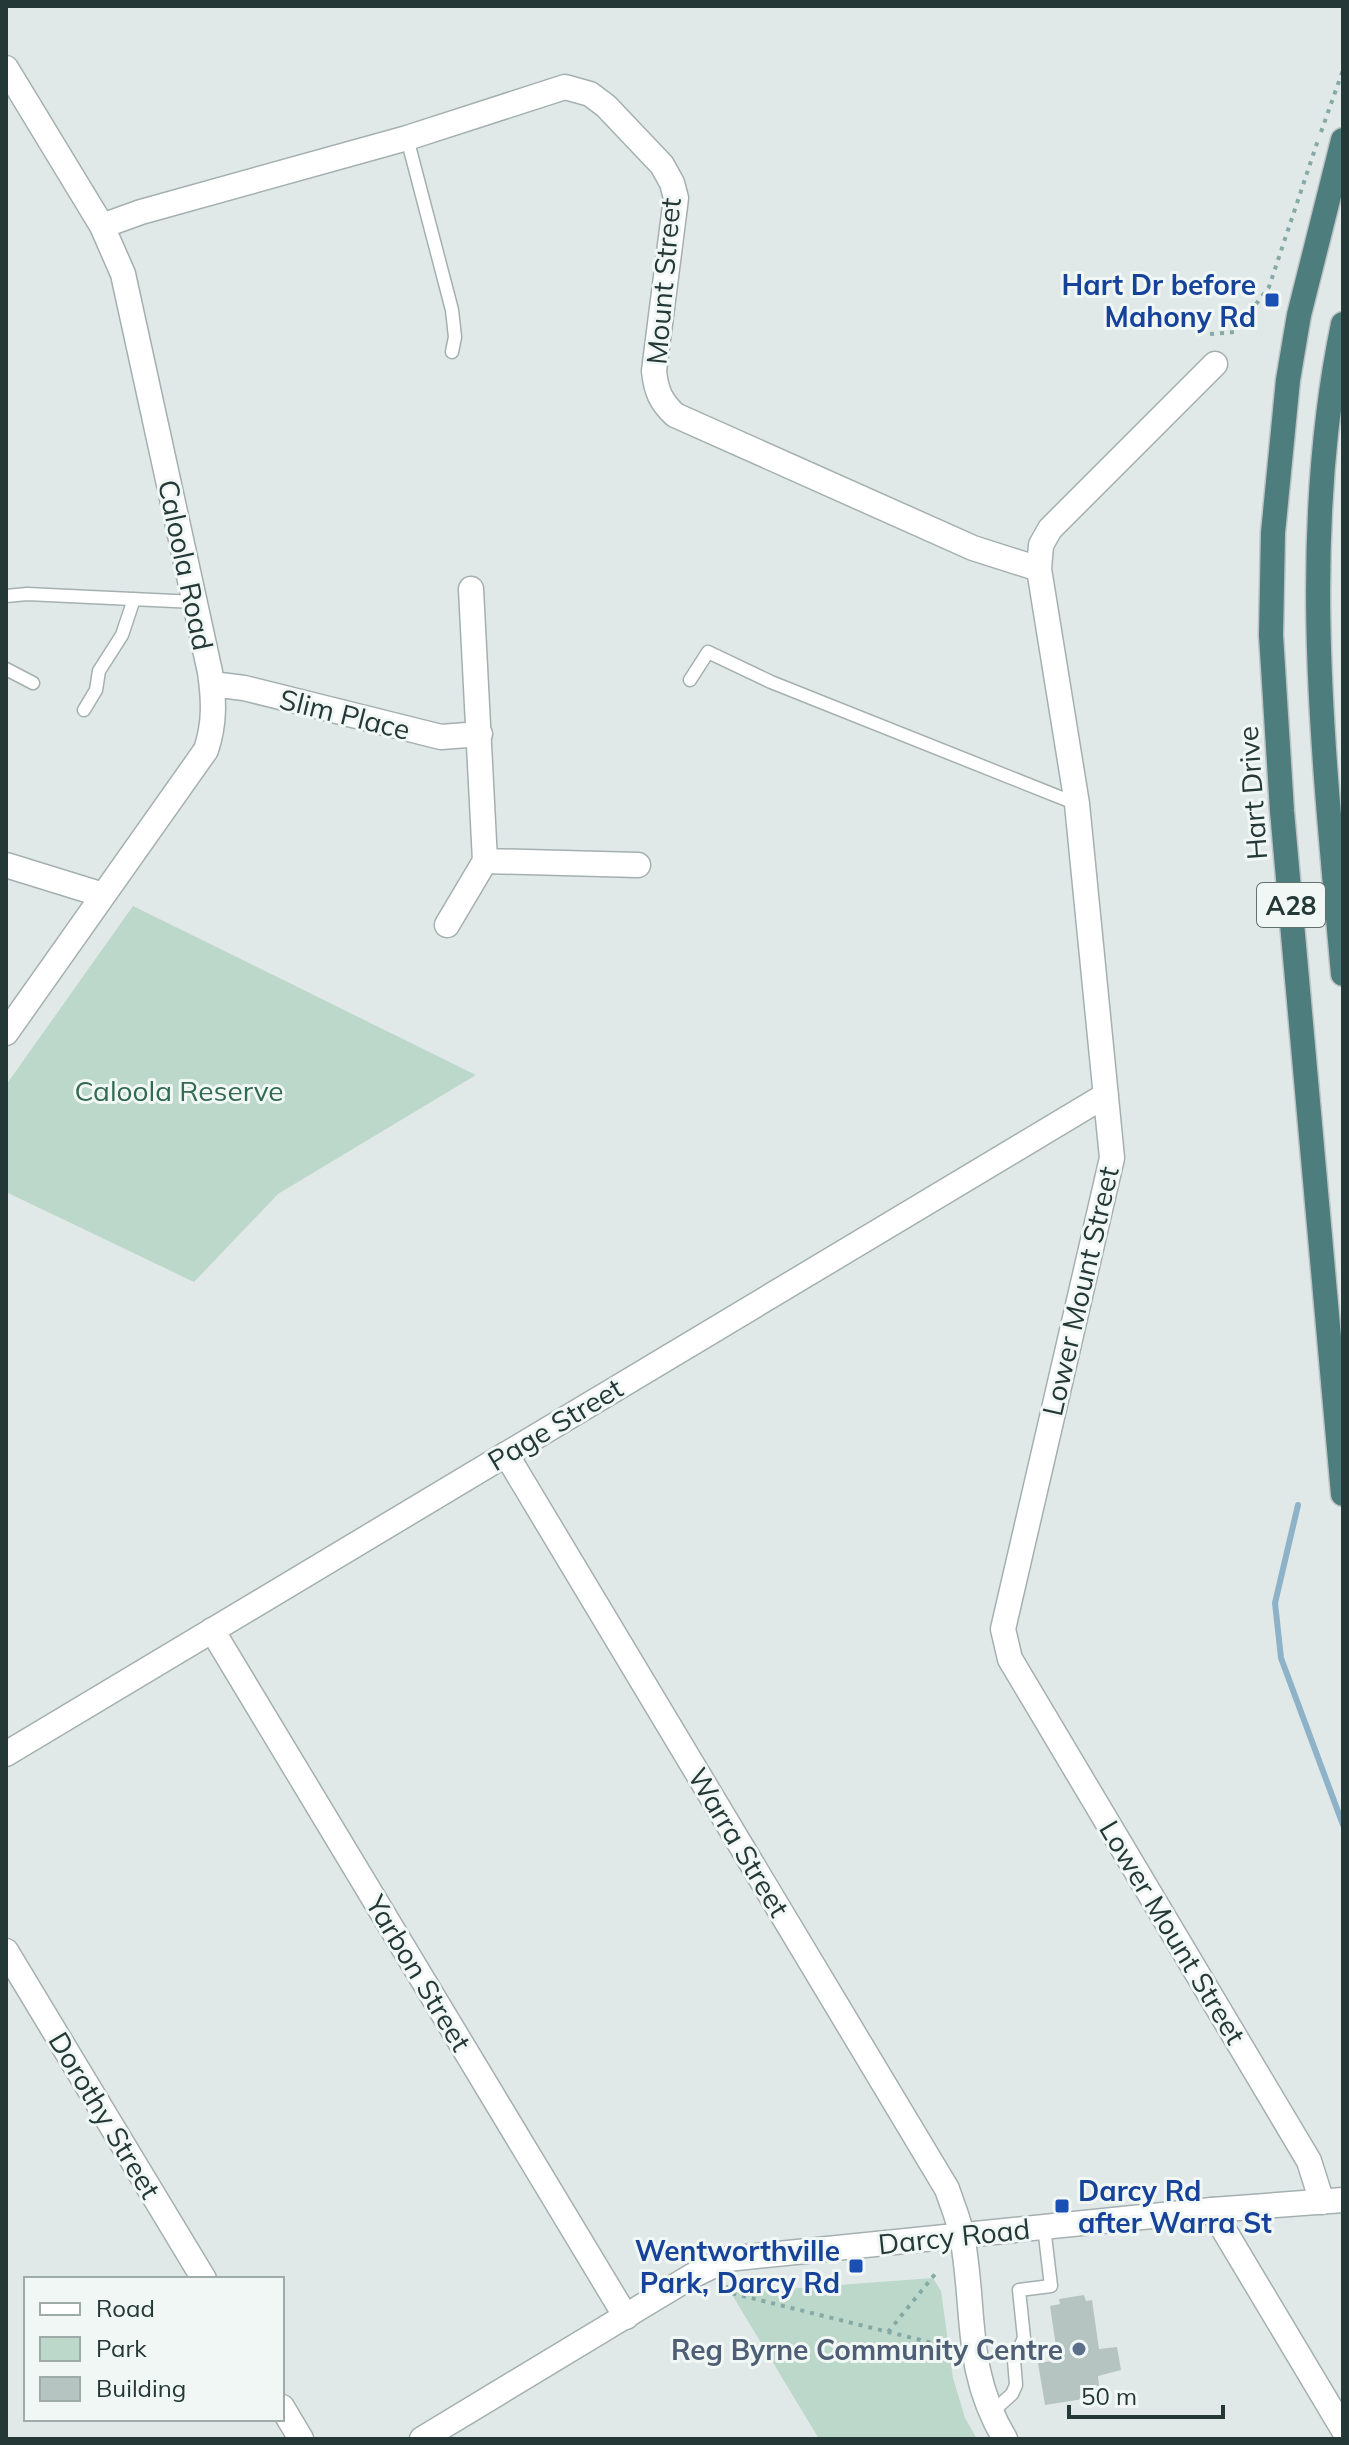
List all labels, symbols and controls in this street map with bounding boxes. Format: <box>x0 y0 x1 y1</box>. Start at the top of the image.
street label: Mount Street <box>638 196 688 366</box>
place label: Hart Dr before Mahony Rd <box>1062 267 1256 334</box>
marker: Hart Dr before Mahony Rd <box>1263 291 1281 309</box>
street label: Caloola Road <box>151 476 221 654</box>
street label: Slim Place <box>276 681 414 747</box>
street label: Hart Drive <box>1230 725 1274 861</box>
road number: A28 <box>1257 883 1325 927</box>
park label: Caloola Reserve <box>74 1073 284 1108</box>
street label: Lower Mount Street <box>1034 1163 1126 1419</box>
street label: Page Street <box>481 1370 629 1478</box>
street label: Warra Street <box>681 1761 797 1923</box>
street label: Lower Mount Street <box>1092 1814 1254 2050</box>
street label: Yarbon Street <box>358 1888 479 2058</box>
street label: Dorothy Street <box>41 2025 169 2205</box>
place label: Darcy Rd after Warra St <box>1078 2173 1272 2240</box>
marker: Darcy Rd after Warra St <box>1053 2197 1071 2215</box>
street label: Darcy Road <box>876 2211 1032 2261</box>
place label: Wentworthville Park, Darcy Rd <box>635 2233 840 2300</box>
marker: Wentworthville Park, Darcy Rd <box>847 2257 865 2275</box>
legend <box>24 2277 284 2421</box>
text: Road <box>96 2293 155 2323</box>
place label: Reg Byrne Community Centre <box>671 2332 1063 2367</box>
text: Park <box>96 2333 147 2363</box>
marker: Reg Byrne Community Centre <box>1070 2340 1088 2358</box>
scale bar <box>1069 2369 1223 2419</box>
text: Building <box>96 2373 186 2403</box>
text: 50 m <box>1081 2381 1137 2411</box>

